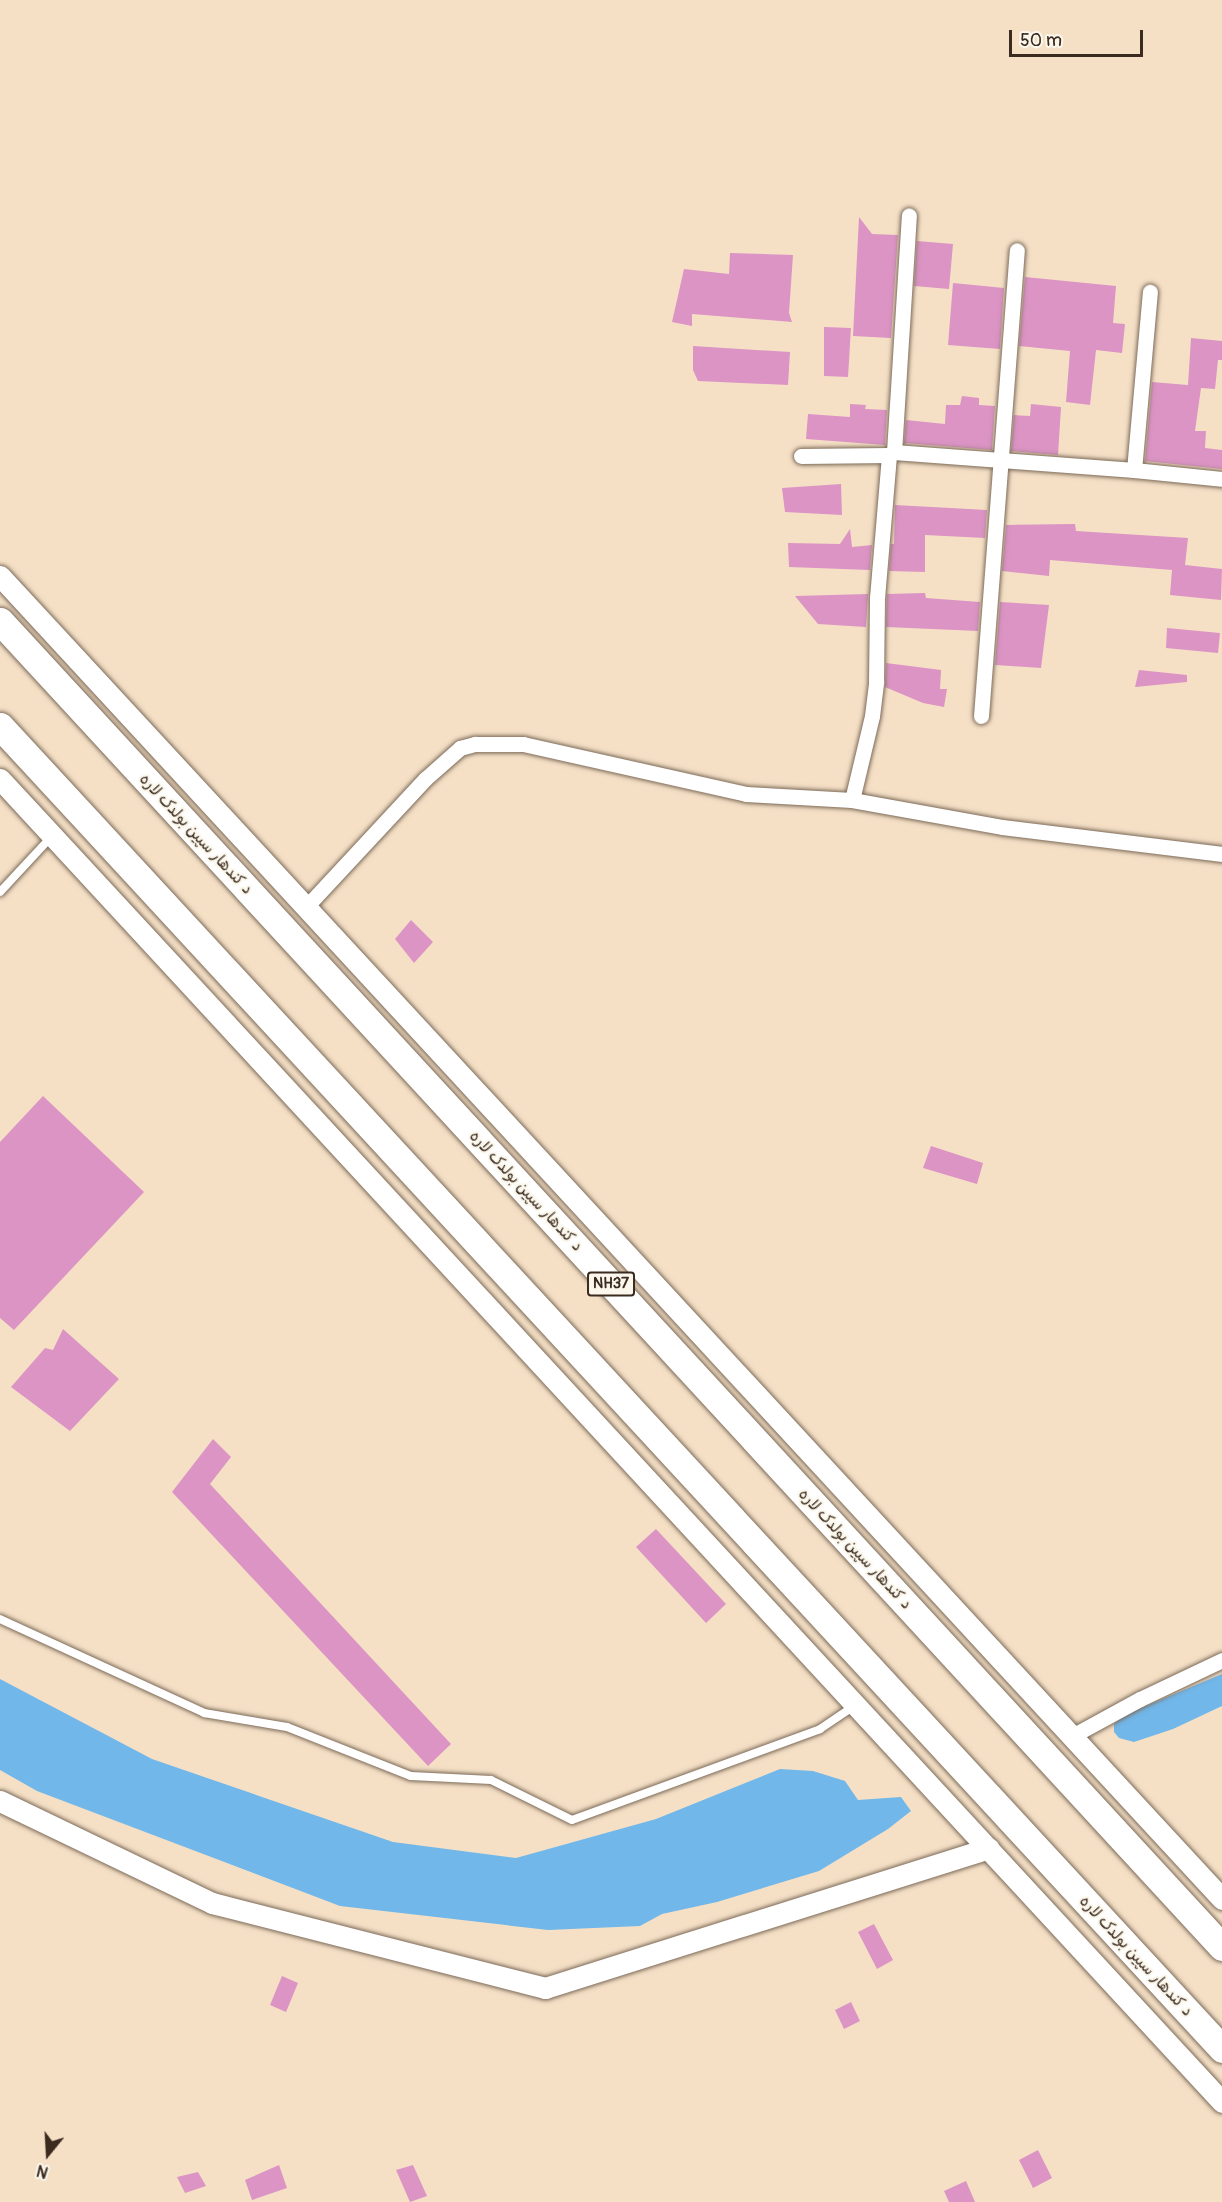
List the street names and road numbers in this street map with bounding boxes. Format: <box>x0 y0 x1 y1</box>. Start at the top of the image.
street label: د کندهار سپین بولدک لاره <box>135 770 257 898</box>
street label: د کندهار سپین بولدک لاره <box>465 1127 587 1255</box>
road number: NH37 <box>587 1272 635 1296</box>
street label: د کندهار سپین بولدک لاره <box>794 1485 916 1613</box>
street label: د کندهار سپین بولدک لاره <box>1075 1892 1197 2020</box>

